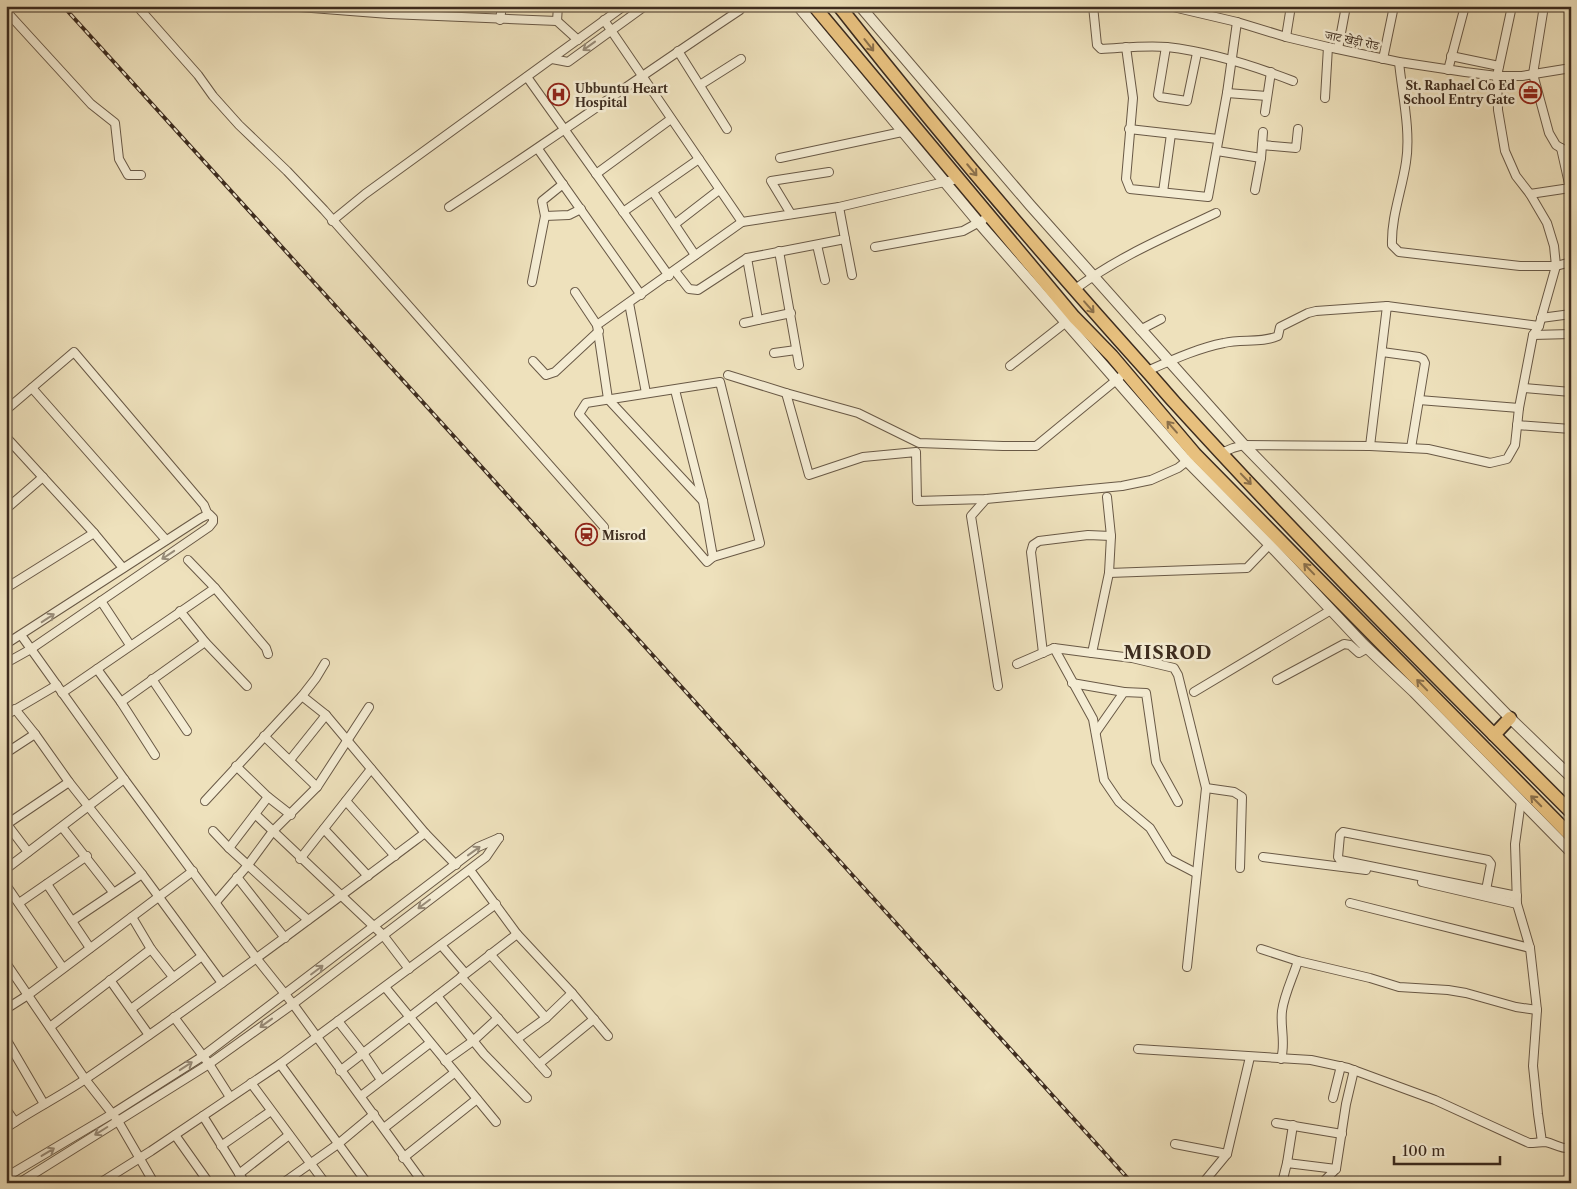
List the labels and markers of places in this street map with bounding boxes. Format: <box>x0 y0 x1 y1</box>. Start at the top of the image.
place label: St. Raphael Co Ed School Entry Gate <box>1403 78 1515 107</box>
office icon: St. Raphael Co Ed School Entry Gate <box>1519 80 1543 104</box>
place label: Ubbuntu Heart Hospital <box>575 81 668 110</box>
hospital icon: Ubbuntu Heart Hospital <box>547 83 571 107</box>
station icon: Misrod <box>574 523 598 547</box>
place label: Misrod <box>602 528 646 543</box>

